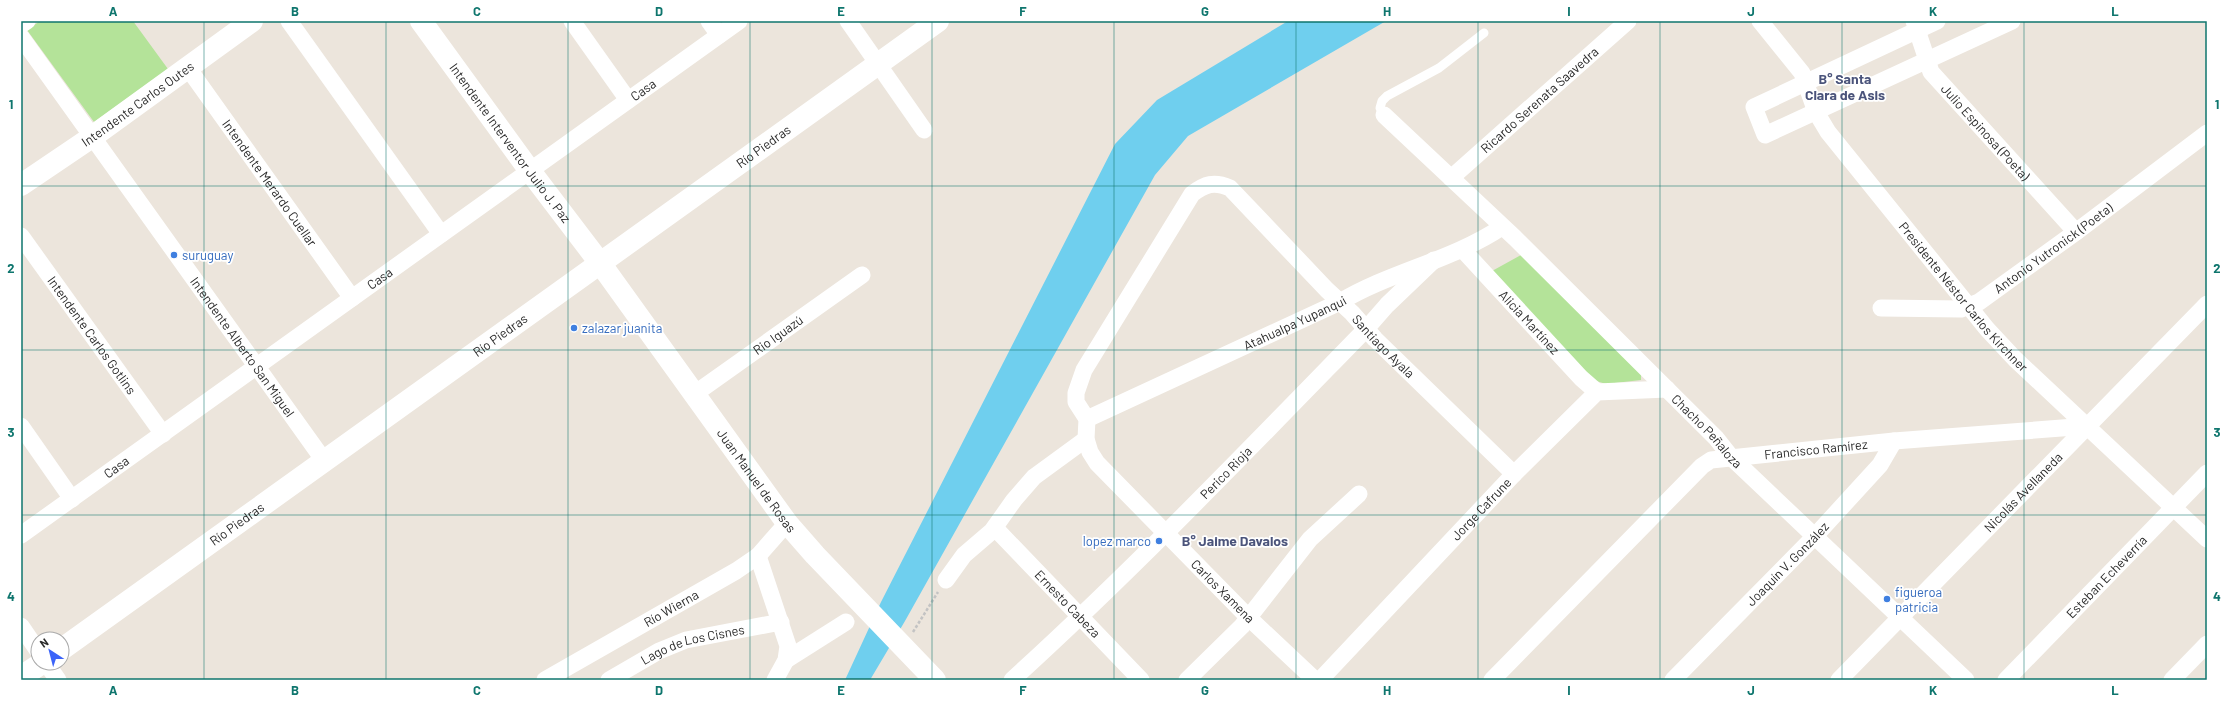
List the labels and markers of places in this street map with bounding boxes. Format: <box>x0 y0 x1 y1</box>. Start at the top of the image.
place label: suruguay <box>182 247 233 263</box>
marker: suruguay <box>169 250 179 260</box>
place label: zalazar juanita <box>582 320 662 336</box>
marker: zalazar juanita <box>569 323 579 333</box>
place label: lopez marco <box>1083 533 1151 549</box>
marker: lopez marco <box>1154 536 1164 546</box>
place label: figueroa patricia <box>1895 584 1942 615</box>
marker: figueroa patricia <box>1882 594 1892 604</box>

